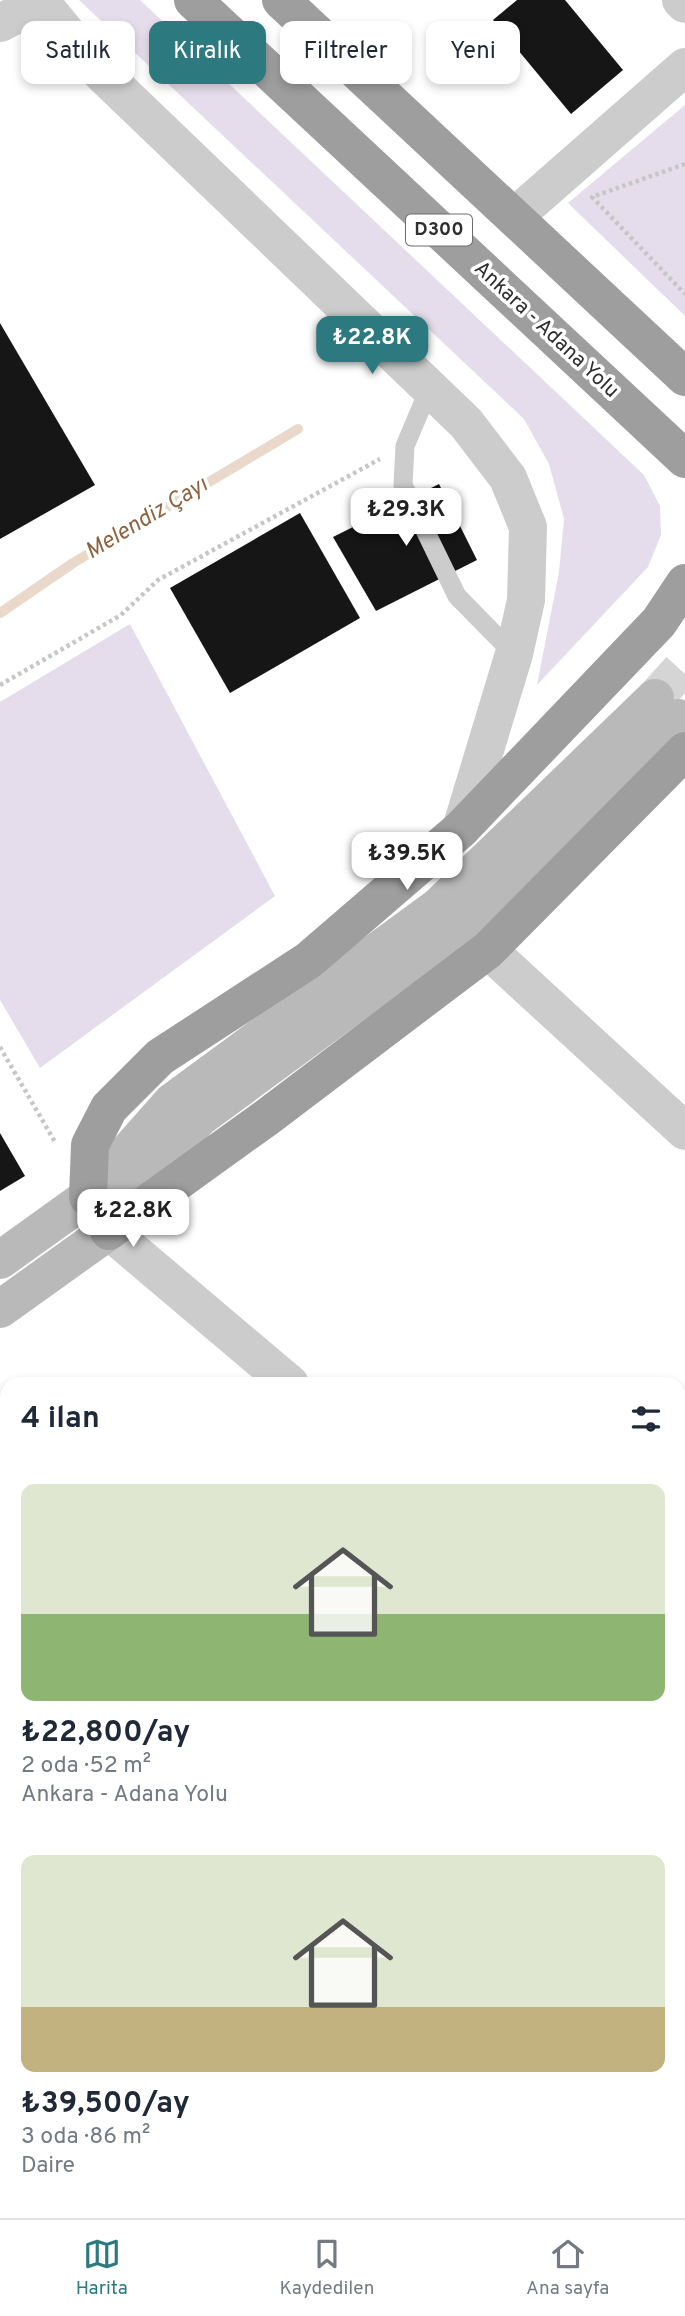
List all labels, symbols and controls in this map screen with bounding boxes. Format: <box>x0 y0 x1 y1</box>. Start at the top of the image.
chip: Satılık <box>21 21 135 84</box>
chip: Kiralık <box>149 21 266 84</box>
chip: Filtreler <box>280 21 412 84</box>
chip: Yeni <box>426 21 520 84</box>
road number: D300 <box>406 214 472 246</box>
street label: Ankara - Adana Yolu <box>468 256 624 404</box>
pin: ₺22.8K <box>315 316 429 376</box>
text: ₺22.8K <box>332 324 412 353</box>
water label: Melendiz Çayı <box>81 471 214 567</box>
pin: ₺29.3K <box>349 489 463 548</box>
text: ₺29.3K <box>367 496 445 525</box>
pin: ₺39.5K <box>350 832 464 892</box>
text: ₺39.5K <box>368 840 446 869</box>
pin: ₺22.8K <box>76 1190 190 1249</box>
text: ₺22.8K <box>93 1197 173 1226</box>
icon: filters <box>627 1400 665 1438</box>
text: 4 ilan <box>21 1401 100 1438</box>
icon: home <box>280 1529 406 1655</box>
text: ₺22,800/ay <box>21 1715 190 1752</box>
text: 2 oda · 52 m² <box>21 1752 151 1781</box>
text: Ankara - Adana Yolu <box>21 1781 228 1810</box>
icon: home <box>280 1900 406 2026</box>
text: ₺39,500/ay <box>21 2086 190 2123</box>
text: 3 oda · 86 m² <box>21 2123 150 2152</box>
text: Daire <box>21 2152 75 2181</box>
tab: Harita <box>76 2235 128 2301</box>
tab: Kaydedilen <box>279 2235 374 2301</box>
tab: Ana sayfa <box>526 2235 609 2301</box>

